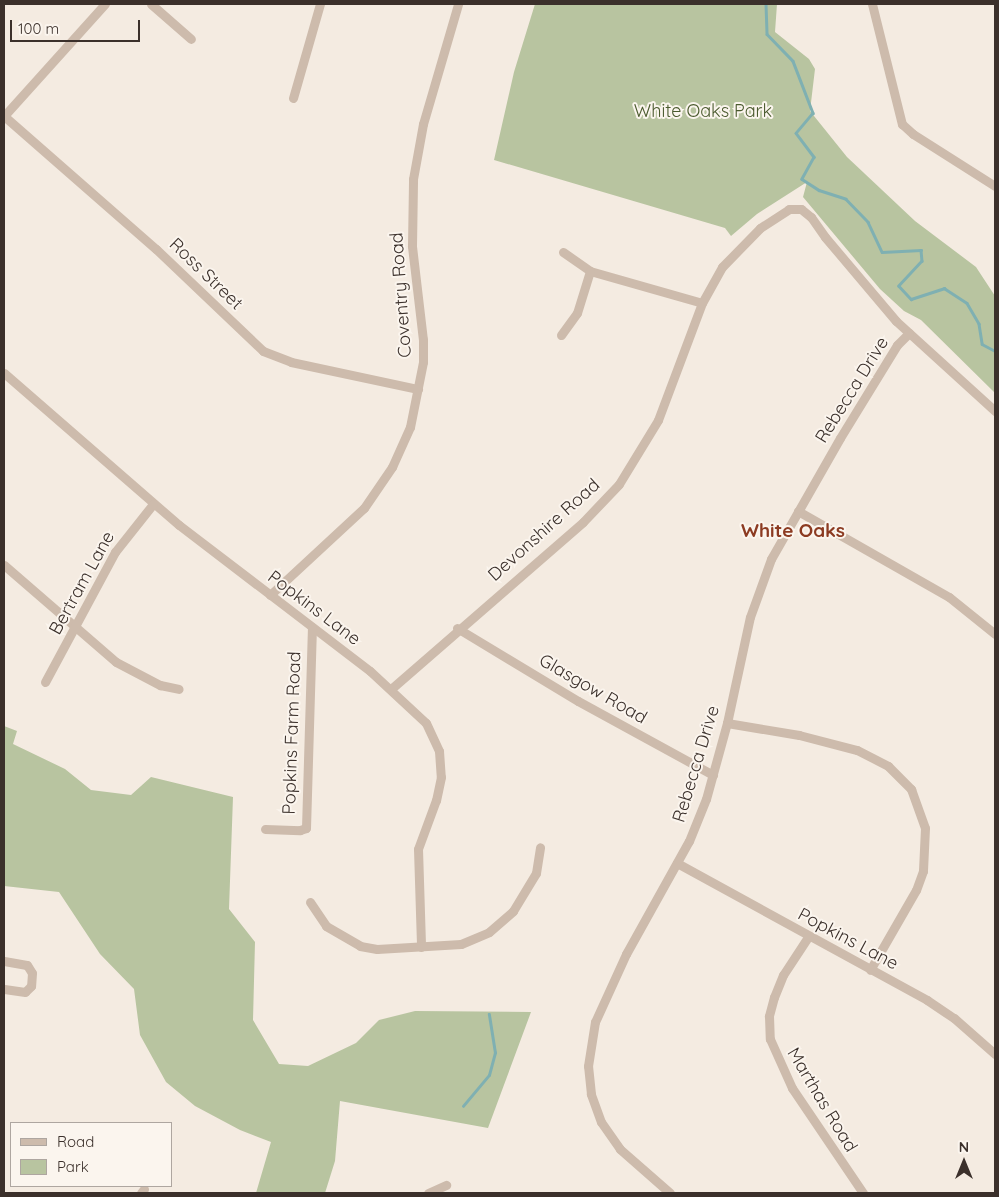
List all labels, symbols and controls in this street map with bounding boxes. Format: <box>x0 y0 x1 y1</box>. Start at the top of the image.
scale bar <box>12 10 142 42</box>
text: 100 m <box>18 19 59 38</box>
park label: White Oaks Park <box>634 100 772 122</box>
street label: Coventry Road <box>386 232 416 358</box>
street label: Ross Street <box>165 234 247 314</box>
street label: Rebecca Drive <box>811 333 893 447</box>
street label: Devonshire Road <box>484 474 604 586</box>
district label: White Oaks <box>741 520 845 542</box>
street label: Bertram Lane <box>45 528 119 638</box>
street label: Popkins Lane <box>263 566 365 650</box>
street label: Glasgow Road <box>535 649 651 729</box>
street label: Popkins Farm Road <box>278 651 306 815</box>
street label: Rebecca Drive <box>668 703 724 825</box>
street label: Popkins Lane <box>794 903 902 975</box>
street label: Marthas Road <box>782 1044 862 1156</box>
legend <box>10 1122 172 1187</box>
text: Road <box>57 1132 94 1151</box>
north arrow <box>939 1137 989 1187</box>
text: N <box>959 1138 969 1156</box>
text: Park <box>57 1157 89 1176</box>

